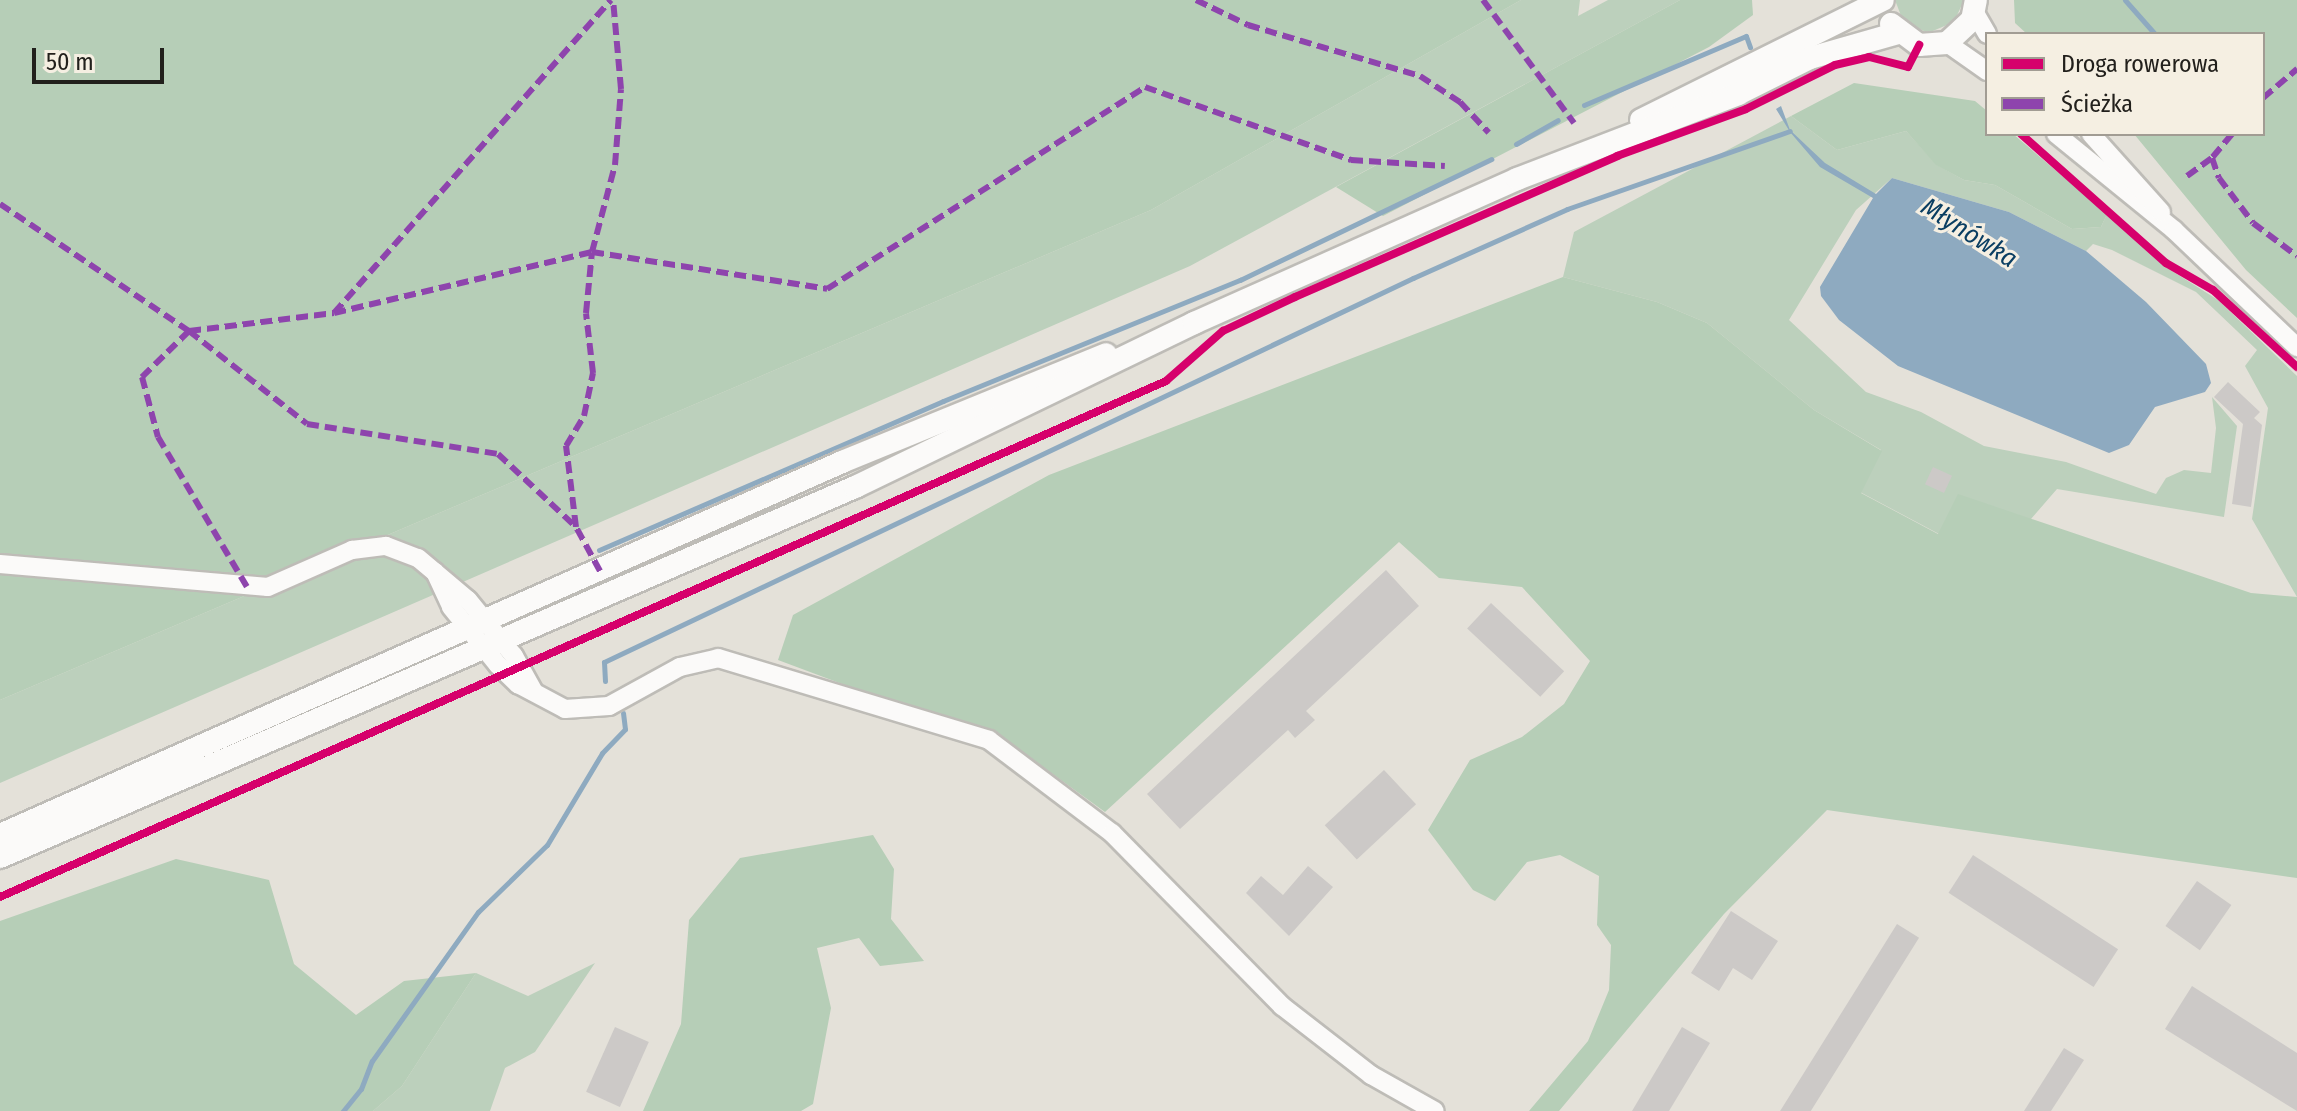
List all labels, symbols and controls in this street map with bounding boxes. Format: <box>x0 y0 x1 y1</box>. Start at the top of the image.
scale bar <box>36 32 168 82</box>
legend <box>1985 32 2265 136</box>
text: 50 m <box>46 48 94 76</box>
text: Droga rowerowa <box>2061 50 2219 78</box>
text: Ścieżka <box>2061 90 2133 118</box>
water label: Młynówka <box>1915 191 2023 275</box>

